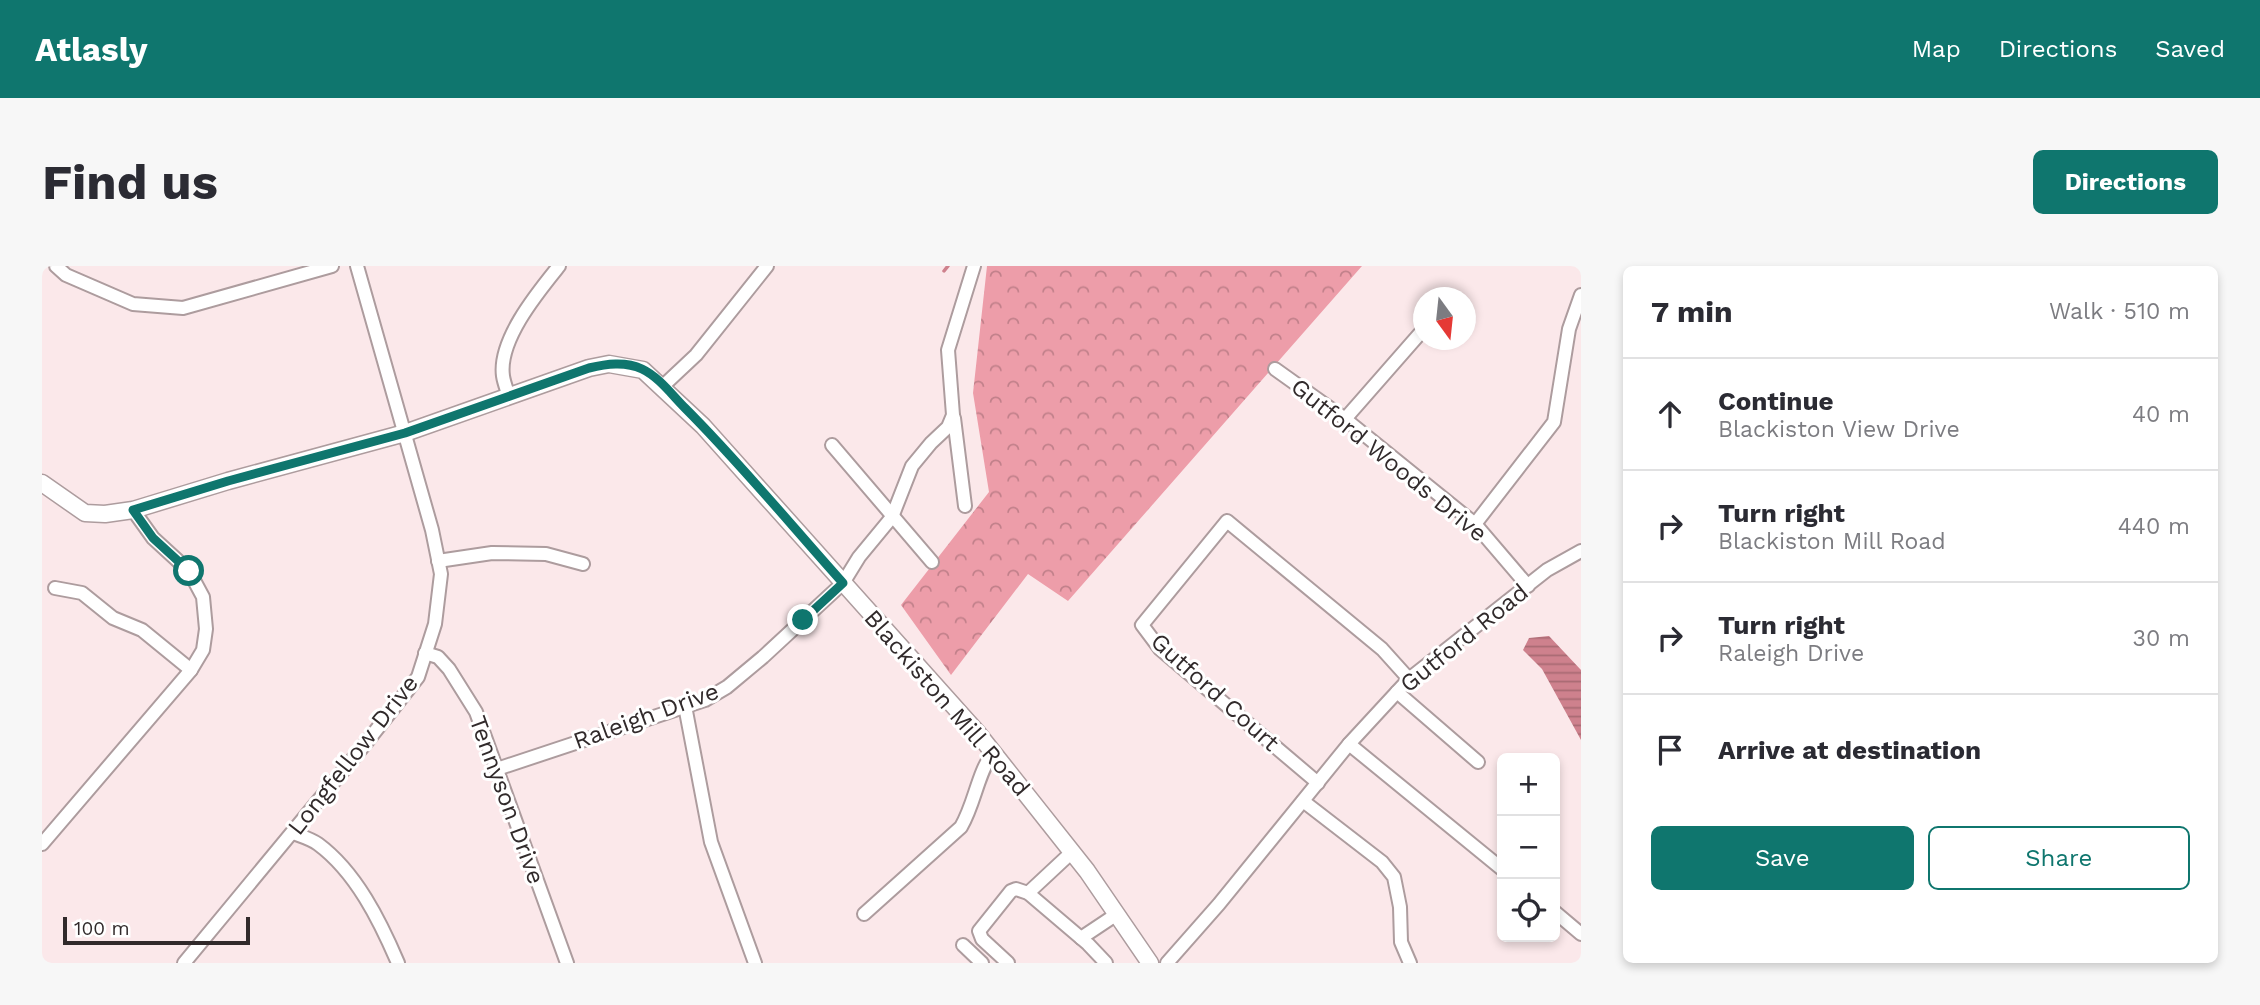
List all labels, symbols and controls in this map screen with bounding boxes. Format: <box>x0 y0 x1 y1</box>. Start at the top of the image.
text: Atlasly <box>35 30 147 69</box>
text: Map <box>1912 35 1961 63</box>
text: Directions <box>1999 35 2117 63</box>
text: Saved <box>2155 35 2225 63</box>
button: Directions <box>2033 150 2218 214</box>
text: Find us <box>42 153 218 211</box>
north arrow <box>1413 287 1476 350</box>
text: 7 min <box>1651 294 1733 329</box>
text: Walk · 510 m <box>2049 298 2190 325</box>
street label: Gutford Woods Drive <box>1285 372 1493 548</box>
text: Continue <box>1718 386 1834 416</box>
icon: ahead <box>1651 395 1689 433</box>
text: 40 m <box>2132 401 2190 428</box>
text: Blackiston View Drive <box>1718 416 1960 443</box>
text: Turn right <box>1718 498 1845 528</box>
icon: right <box>1651 507 1689 545</box>
text: 440 m <box>2118 513 2190 540</box>
text: Blackiston Mill Road <box>1718 528 1946 555</box>
route start <box>173 555 204 586</box>
street label: Gutford Road <box>1394 578 1534 698</box>
route end <box>787 604 818 635</box>
street label: Blackiston Mill Road <box>858 604 1036 802</box>
text: Turn right <box>1718 610 1845 640</box>
icon: right <box>1651 619 1689 657</box>
text: 30 m <box>2133 625 2190 652</box>
street label: Gutford Court <box>1145 627 1285 757</box>
text: Raleigh Drive <box>1718 640 1864 667</box>
street label: Longfellow Drive <box>282 670 424 840</box>
street label: Raleigh Drive <box>570 677 722 755</box>
street label: Tennyson Drive <box>464 712 550 888</box>
icon: arrive <box>1651 731 1689 769</box>
text: Arrive at destination <box>1718 735 1981 765</box>
map controls <box>1497 753 1560 942</box>
button: + <box>1497 753 1560 816</box>
button: − <box>1497 816 1560 879</box>
button: Save <box>1651 826 1914 890</box>
button: Share <box>1928 826 2190 890</box>
button: locate <box>1497 879 1560 942</box>
scale bar <box>63 914 250 946</box>
text: 100 m <box>74 917 130 940</box>

